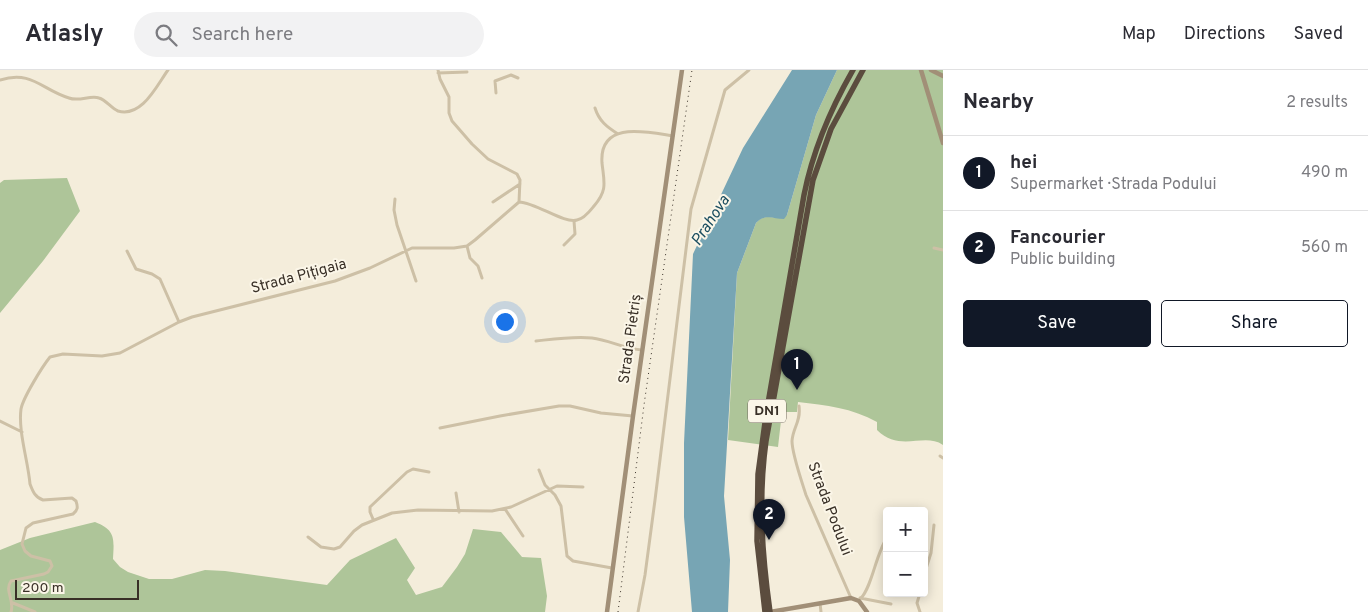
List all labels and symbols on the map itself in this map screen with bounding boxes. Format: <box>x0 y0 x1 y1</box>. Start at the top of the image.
water label: Prahova <box>687 191 735 250</box>
street label: Strada Pițigaia <box>249 255 349 299</box>
street label: Strada Pietriș <box>615 293 647 385</box>
your location <box>492 309 518 335</box>
pin: 1 <box>781 349 813 390</box>
road number: DN1 <box>748 400 786 422</box>
street label: Strada Podului <box>802 460 856 558</box>
pin: 2 <box>753 499 785 540</box>
scale bar <box>15 577 139 600</box>

